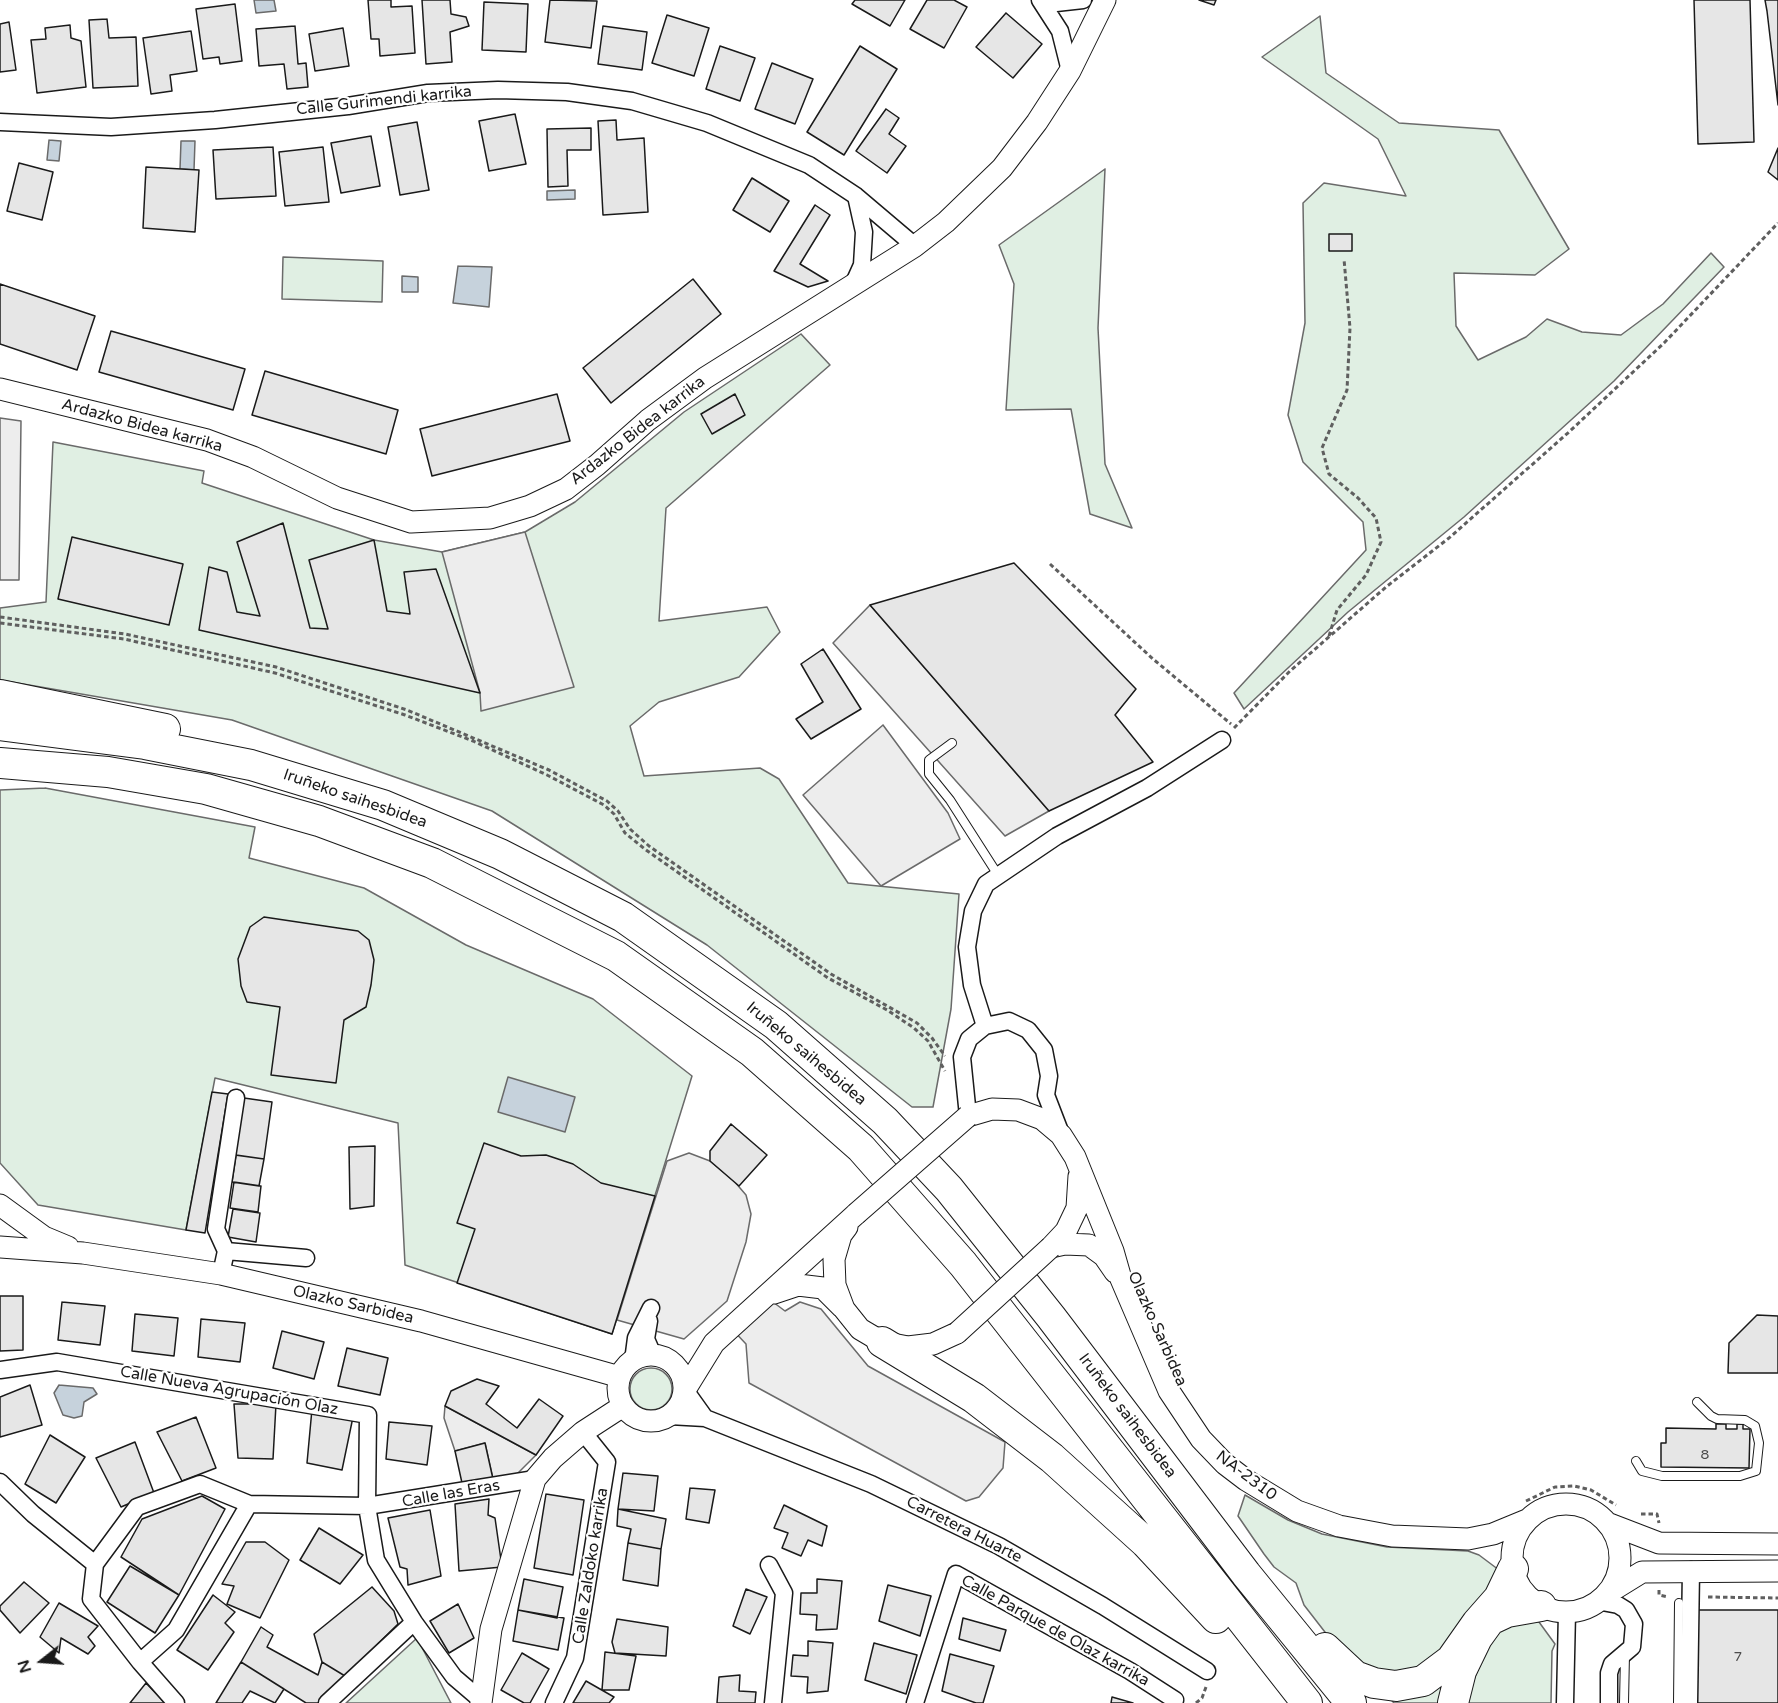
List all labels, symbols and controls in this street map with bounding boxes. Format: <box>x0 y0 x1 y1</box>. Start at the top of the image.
street label: Calle Gurimendi karrika <box>295 82 473 120</box>
street label: Ardazko Bidea karrika <box>567 372 709 490</box>
street label: Ardazko Bidea karrika <box>59 395 225 457</box>
street label: Iruñeko saihesbidea <box>281 765 429 833</box>
street label: Iruñeko saihesbidea <box>742 998 870 1110</box>
street label: Olazko Sarbidea <box>1123 1269 1191 1389</box>
street label: Olazko Sarbidea <box>291 1282 415 1328</box>
street label: Iruñeko saihesbidea <box>1074 1350 1180 1482</box>
street label: Calle Nueva Agrupación Olaz <box>119 1362 339 1420</box>
street label: NA-2310 <box>1212 1447 1280 1505</box>
house number: 8 <box>1701 1447 1709 1463</box>
street label: Calle las Eras <box>401 1476 501 1512</box>
street label: Calle Zaldoko karrika <box>569 1486 613 1646</box>
street label: Carretera Huarte <box>903 1493 1025 1567</box>
street label: Calle Parque de Olaz karrika <box>958 1571 1152 1691</box>
north arrow <box>12 1631 72 1691</box>
house number: 7 <box>1734 1649 1742 1665</box>
text: N <box>13 1657 36 1675</box>

